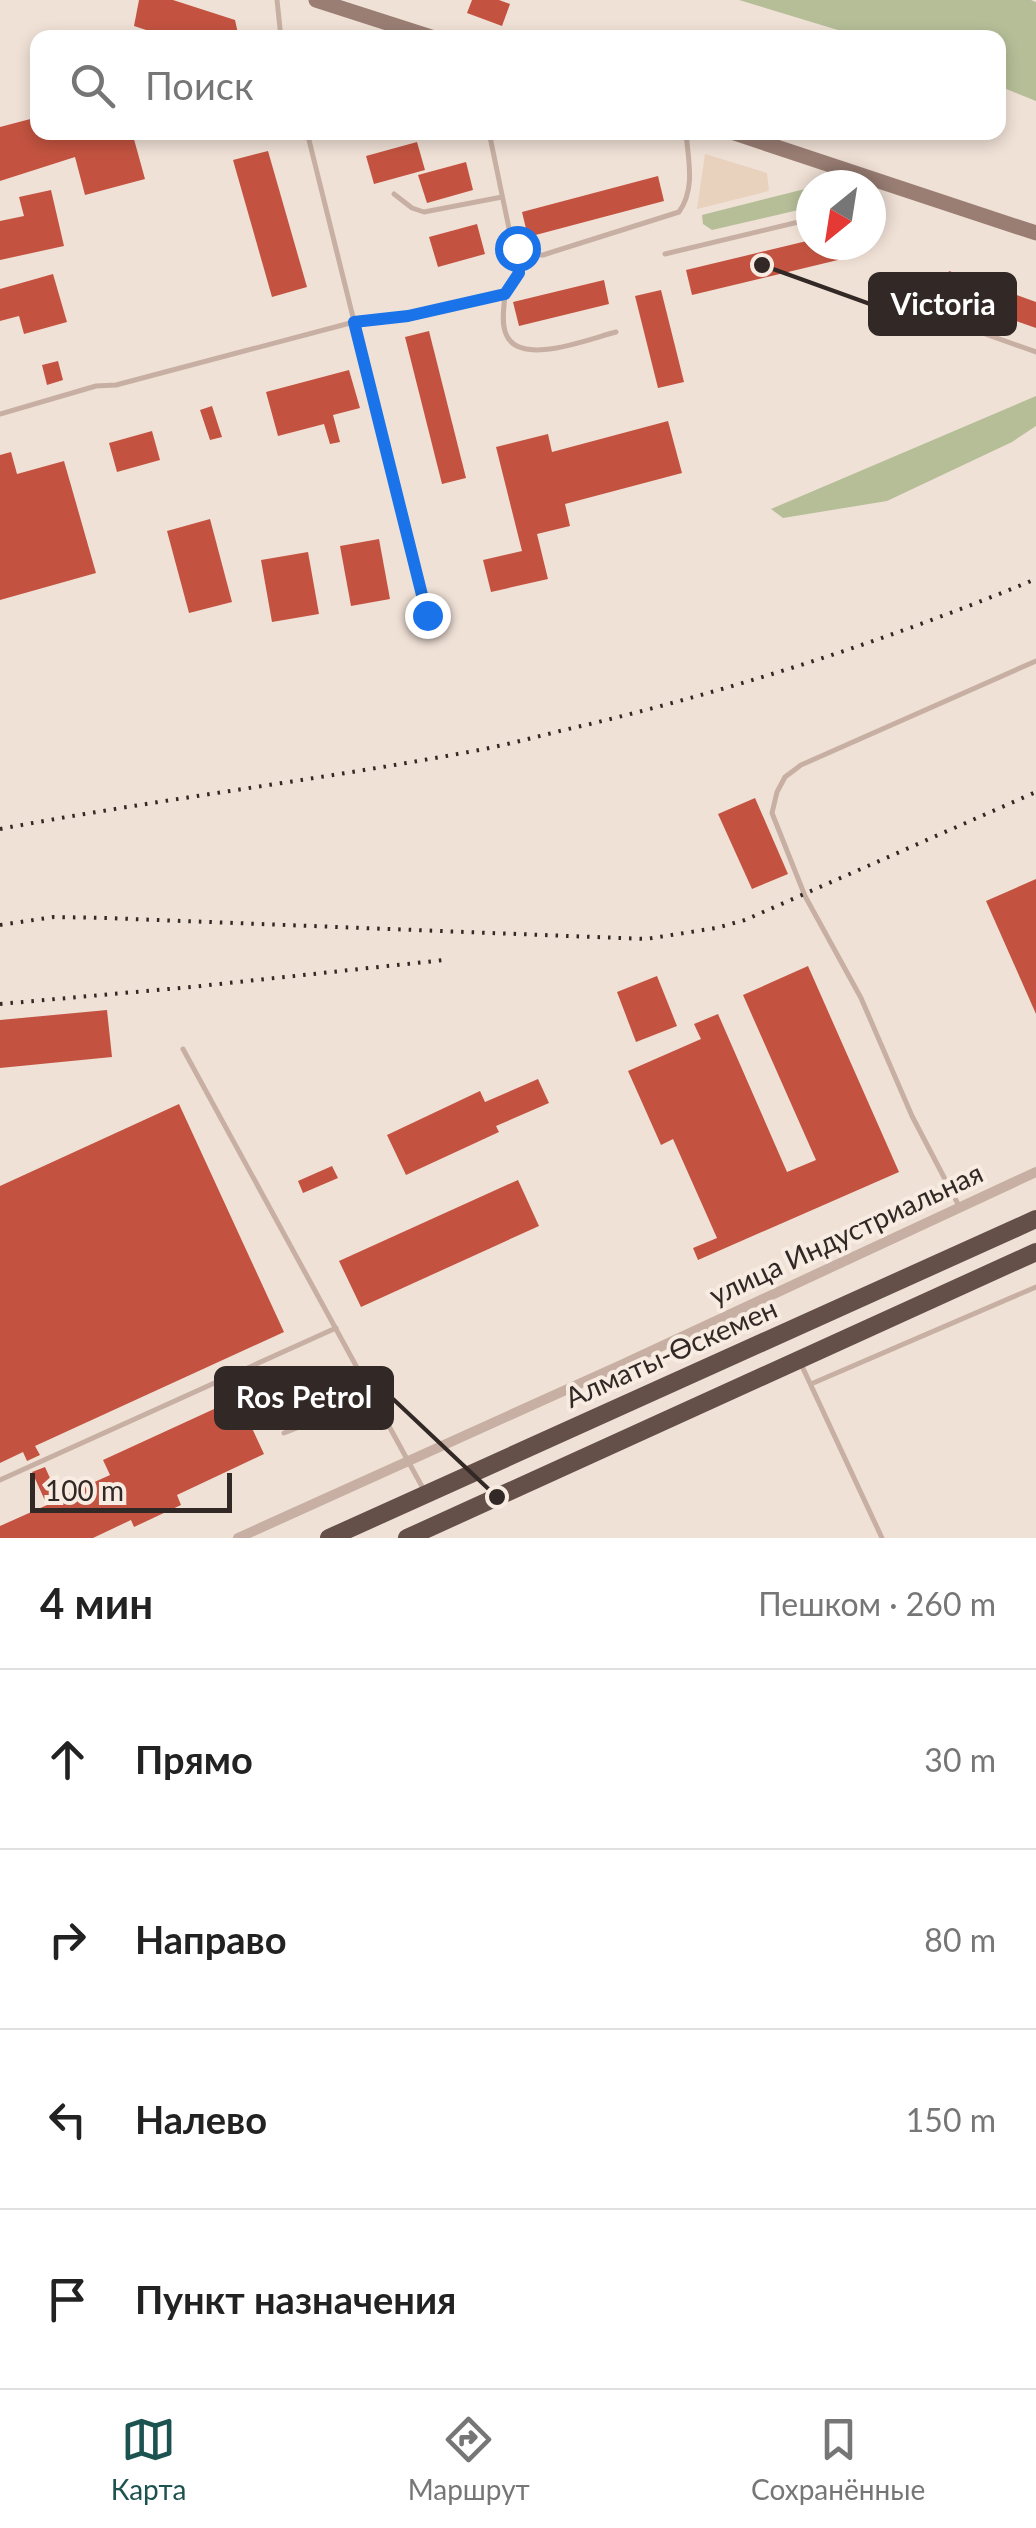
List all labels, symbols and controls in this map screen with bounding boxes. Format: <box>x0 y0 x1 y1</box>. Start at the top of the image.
search box <box>30 30 1006 140</box>
icon: search <box>65 58 120 113</box>
text: Поиск <box>145 62 254 108</box>
north arrow <box>796 170 886 260</box>
route start <box>495 226 541 272</box>
callout: Victoria <box>870 274 1015 334</box>
text: Victoria <box>889 285 996 321</box>
route end <box>405 593 451 639</box>
street label: улица Индустриальная <box>703 1155 988 1311</box>
street label: Алматы-Өскемен <box>559 1290 782 1414</box>
callout: Ros Petrol <box>216 1368 392 1428</box>
text: Ros Petrol <box>236 1378 372 1414</box>
scale bar <box>30 1468 232 1512</box>
text: 100 m <box>45 1473 124 1507</box>
text: 4 мин <box>40 1578 153 1628</box>
text: Пешком · 260 m <box>758 1584 996 1623</box>
icon: ahead <box>40 1732 95 1787</box>
text: Прямо <box>135 1736 253 1782</box>
text: 30 m <box>924 1740 996 1779</box>
icon: right <box>40 1912 95 1967</box>
text: Направо <box>135 1916 287 1962</box>
text: 80 m <box>924 1920 996 1959</box>
icon: left <box>40 2092 95 2147</box>
text: Налево <box>135 2096 267 2142</box>
text: 150 m <box>906 2100 996 2139</box>
icon: arrive <box>40 2272 95 2327</box>
text: Пункт назначения <box>135 2276 456 2322</box>
tab: Карта <box>111 2412 186 2506</box>
tab: Маршрут <box>408 2412 530 2506</box>
tab: Сохранённые <box>751 2412 925 2506</box>

